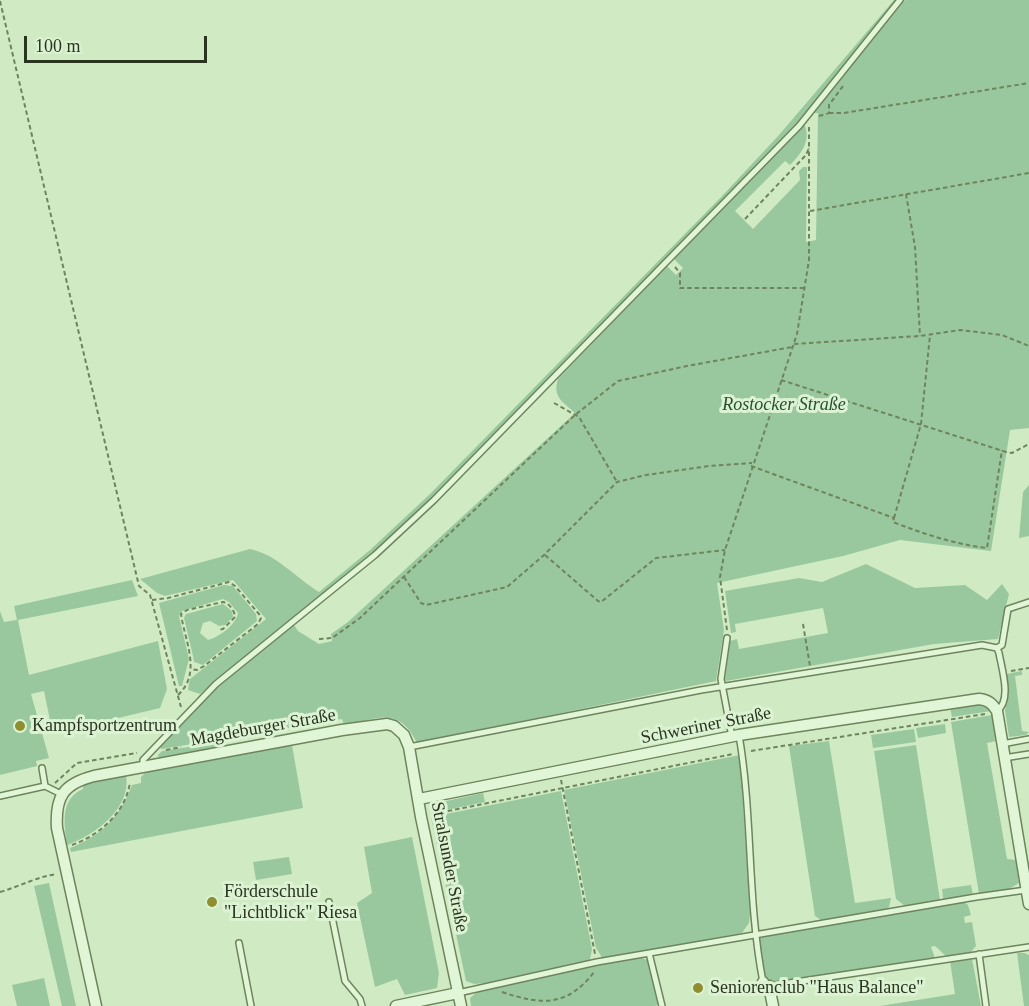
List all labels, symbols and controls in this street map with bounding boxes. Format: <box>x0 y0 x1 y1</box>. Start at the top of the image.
scale bar <box>27 24 210 62</box>
text: 100 m <box>35 36 81 56</box>
park label: Rostocker Straße <box>722 394 846 416</box>
street label: Schweriner Straße <box>639 703 773 749</box>
street label: Magdeburger Straße <box>189 705 337 751</box>
place label: Kampfsportzentrum <box>32 715 177 737</box>
marker: Kampfsportzentrum <box>13 719 27 733</box>
street label: Stralsunder Straße <box>426 800 472 934</box>
place label: Förderschule "Lichtblick" Riesa <box>224 881 357 924</box>
marker: Förderschule "Lichtblick" Riesa <box>205 895 219 909</box>
place label: Seniorenclub "Haus Balance" <box>710 977 924 999</box>
marker: Seniorenclub "Haus Balance" <box>691 981 705 995</box>

